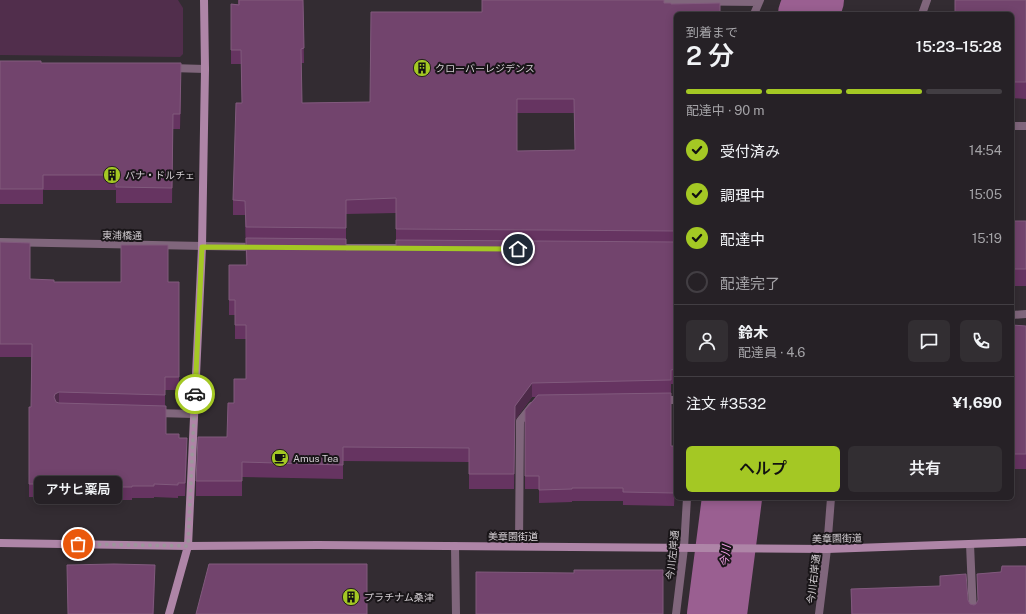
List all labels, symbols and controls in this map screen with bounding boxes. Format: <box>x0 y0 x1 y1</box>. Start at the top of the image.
text: 到着まで <box>686 25 738 40</box>
text: 15:23–15:28 <box>916 38 1002 55</box>
text: 2 分 <box>686 40 734 71</box>
building icon: クローバーレジデンス <box>412 58 432 78</box>
place label: クローバーレジデンス <box>435 62 535 74</box>
text: 配達中 · 90 m <box>686 103 765 118</box>
icon: check <box>686 139 708 161</box>
text: 受付済み <box>720 143 780 160</box>
text: 14:54 <box>969 143 1002 158</box>
building icon: パナ・ドルチェ <box>102 165 122 185</box>
place label: パナ・ドルチェ <box>125 169 195 181</box>
icon: check <box>686 183 708 205</box>
text: 調理中 <box>720 187 765 204</box>
text: 15:05 <box>969 187 1002 202</box>
icon: check <box>686 227 708 249</box>
street label: 東浦橋通 <box>102 229 142 241</box>
text: 配達中 <box>720 231 765 248</box>
text: 15:19 <box>972 231 1002 246</box>
pin <box>501 232 535 266</box>
icon: home <box>507 238 529 260</box>
text: 配達完了 <box>720 275 780 292</box>
button: person <box>686 320 728 362</box>
button: chat <box>908 320 950 362</box>
button: phone <box>960 320 1002 362</box>
text: 鈴木 <box>738 324 768 341</box>
text: 配達員 · 4.6 <box>738 345 805 360</box>
courier <box>175 374 215 414</box>
icon: car <box>184 383 206 405</box>
text: ¥1,690 <box>952 394 1002 411</box>
text: 注文 #3532 <box>686 395 766 412</box>
button: ヘルプ <box>686 446 840 492</box>
button: 共有 <box>848 446 1002 492</box>
cafe icon: Amus Tea <box>270 448 290 468</box>
place label: Amus Tea <box>293 452 338 464</box>
callout: アサヒ薬局 <box>34 476 122 504</box>
text: アサヒ薬局 <box>45 482 111 497</box>
pin <box>61 527 95 561</box>
street label: 美章園街道 <box>488 530 538 542</box>
street label: 今川左岸通 <box>663 530 681 580</box>
street label: 美章園街道 <box>812 532 862 544</box>
icon: bag <box>67 533 89 555</box>
water label: 今川 <box>718 543 732 568</box>
street label: 今川右岸通 <box>804 553 822 605</box>
building icon: プラチナム桑津 <box>341 587 361 607</box>
place label: プラチナム桑津 <box>364 591 434 603</box>

